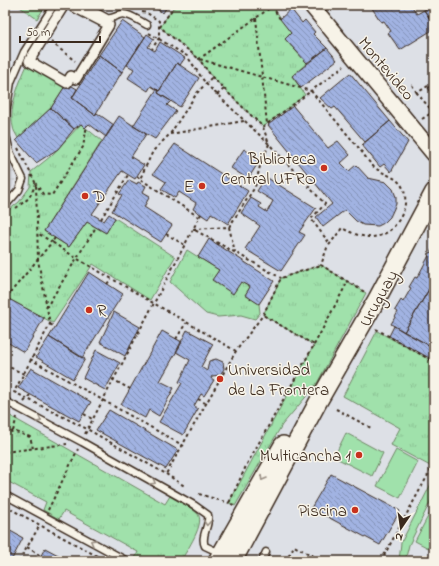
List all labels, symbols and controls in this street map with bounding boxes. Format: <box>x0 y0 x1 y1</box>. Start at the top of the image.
scale bar <box>20 18 100 44</box>
text: 50 m <box>26 24 50 42</box>
street label: Montevideo <box>352 32 420 106</box>
place label: Biblioteca Central UFRO <box>221 147 316 192</box>
marker: Biblioteca Central UFRO <box>319 163 329 173</box>
place label: E <box>184 175 194 200</box>
marker: E <box>197 181 207 191</box>
place label: D <box>92 185 105 210</box>
marker: D <box>80 191 90 201</box>
street label: Uruguay <box>353 266 407 333</box>
place label: R <box>97 299 107 324</box>
marker: R <box>84 305 94 315</box>
place label: Universidad de La Frontera <box>228 358 329 403</box>
marker: Universidad de La Frontera <box>215 374 225 384</box>
one-way arrow <box>35 415 43 423</box>
place label: Multicancha 1 <box>260 444 352 469</box>
marker: Multicancha 1 <box>354 450 364 460</box>
one-way arrow <box>260 474 267 481</box>
one-way arrow <box>149 478 156 485</box>
place label: Piscina <box>298 499 347 524</box>
marker: Piscina <box>350 505 360 515</box>
north arrow <box>381 508 421 548</box>
one-way arrow <box>203 520 212 526</box>
text: N <box>394 528 404 545</box>
one-way arrow <box>89 540 97 547</box>

